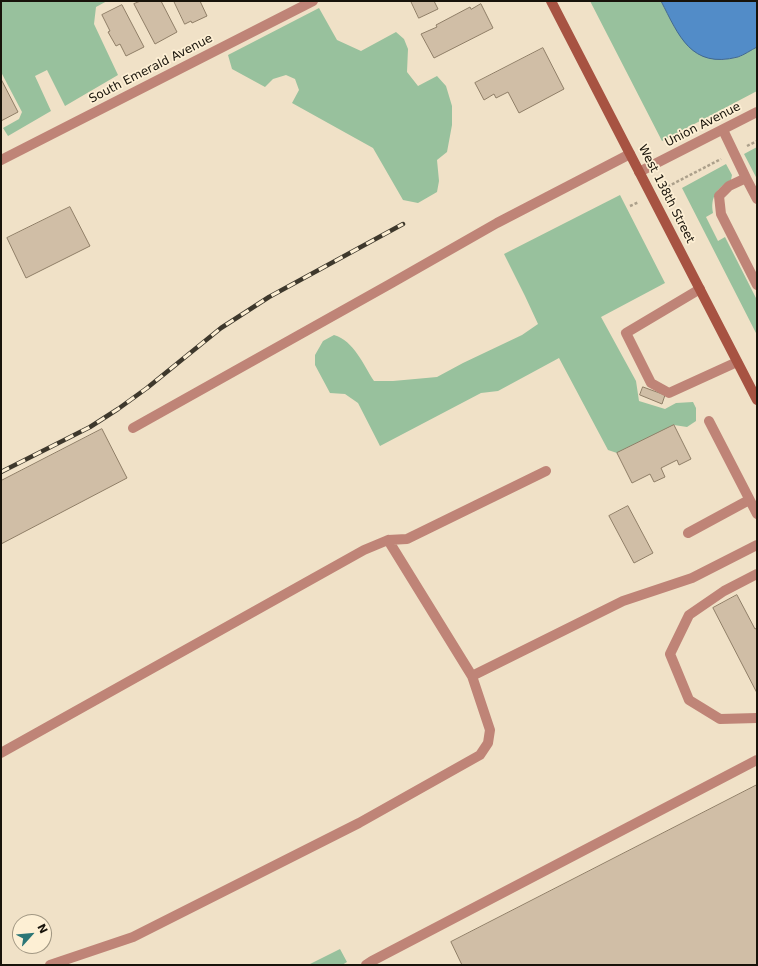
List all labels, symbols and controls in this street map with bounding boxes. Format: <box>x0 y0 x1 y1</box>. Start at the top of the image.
street label: South Emerald Avenue <box>87 31 215 107</box>
street label: Union Avenue <box>663 100 743 150</box>
street label: West 138th Street <box>635 142 697 246</box>
north arrow <box>12 914 52 954</box>
text: N <box>34 922 50 936</box>

